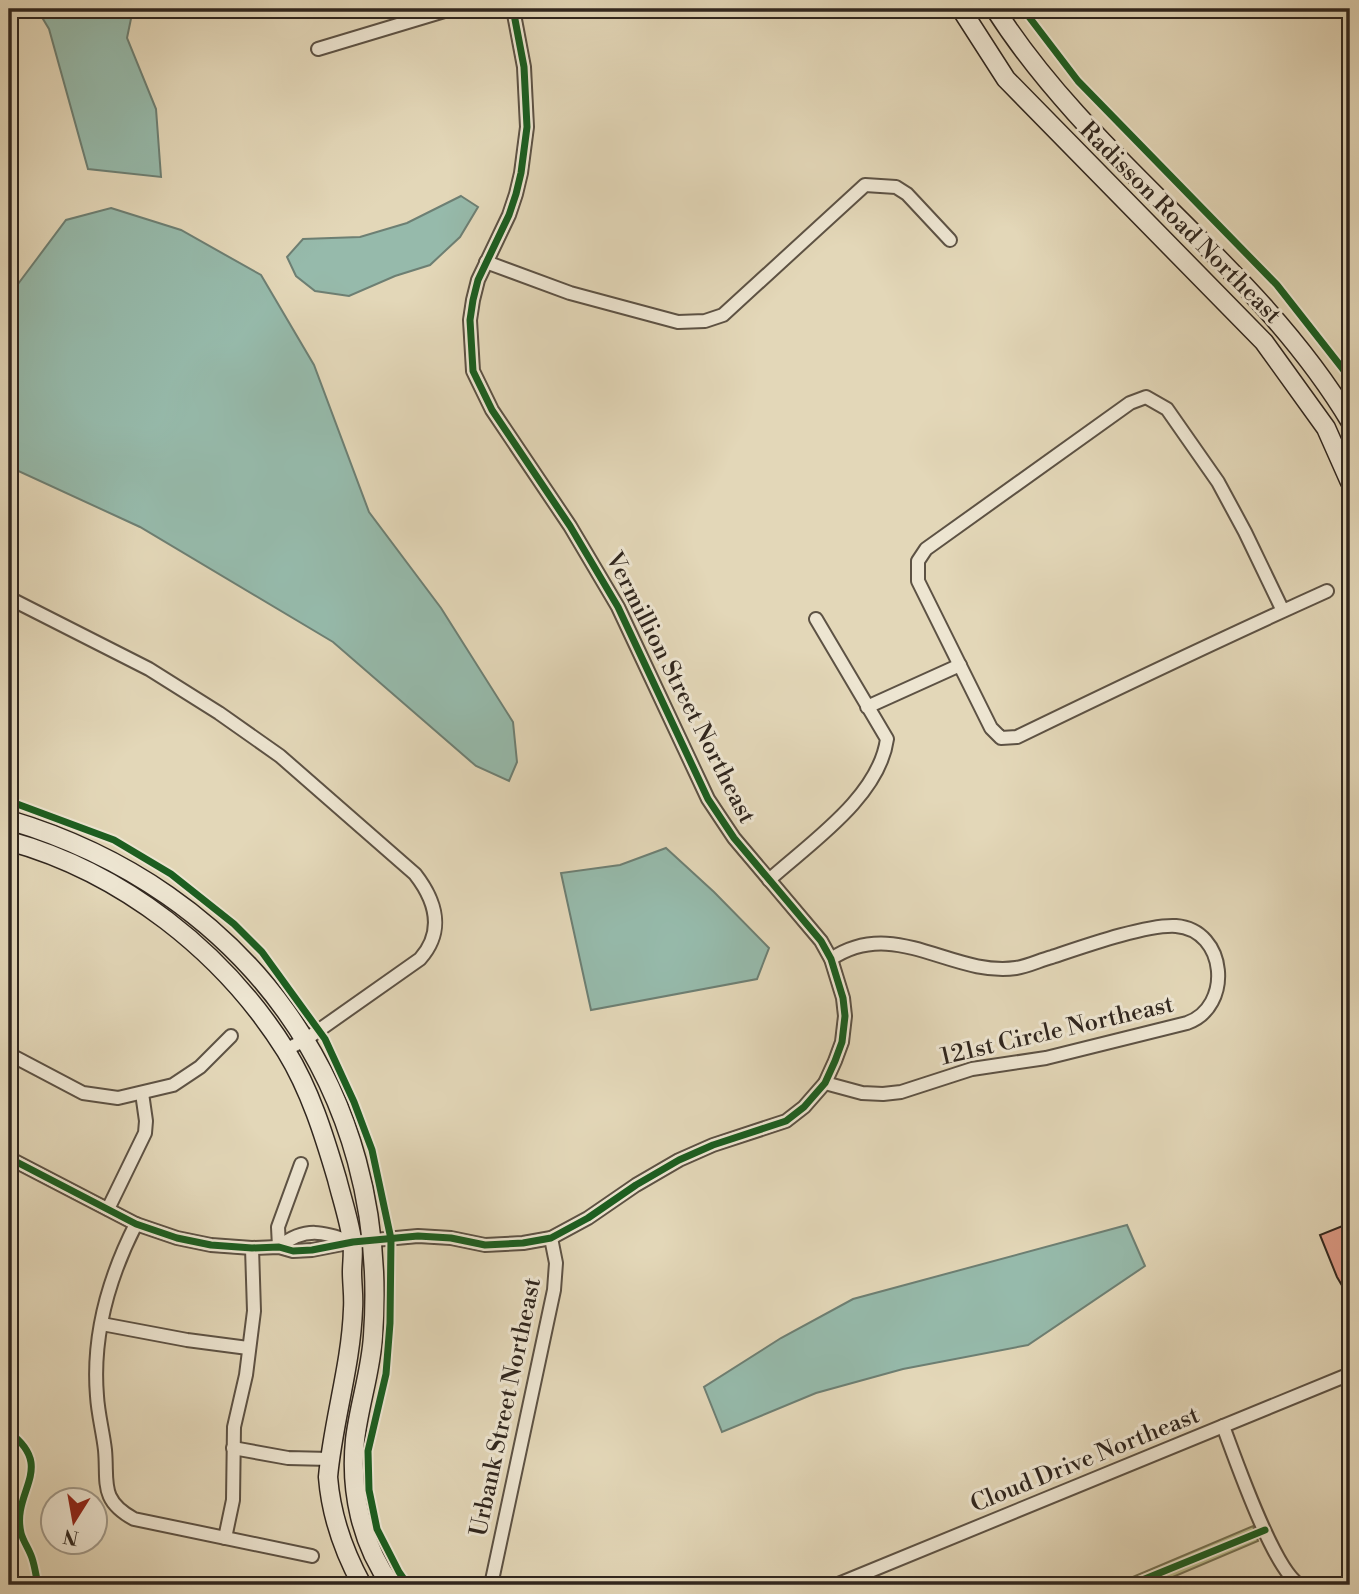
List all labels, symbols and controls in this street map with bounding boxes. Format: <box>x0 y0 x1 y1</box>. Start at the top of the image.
street label: Radisson Road Northeast <box>1073 116 1288 331</box>
street label: Vermillion Street Northeast <box>598 546 762 829</box>
street label: 121st Circle Northeast <box>937 989 1177 1072</box>
street label: Urbank Street Northeast <box>464 1274 548 1539</box>
street label: Cloud Drive Northeast <box>966 1400 1204 1520</box>
north arrow <box>38 1486 108 1556</box>
text: N <box>61 1523 81 1550</box>

